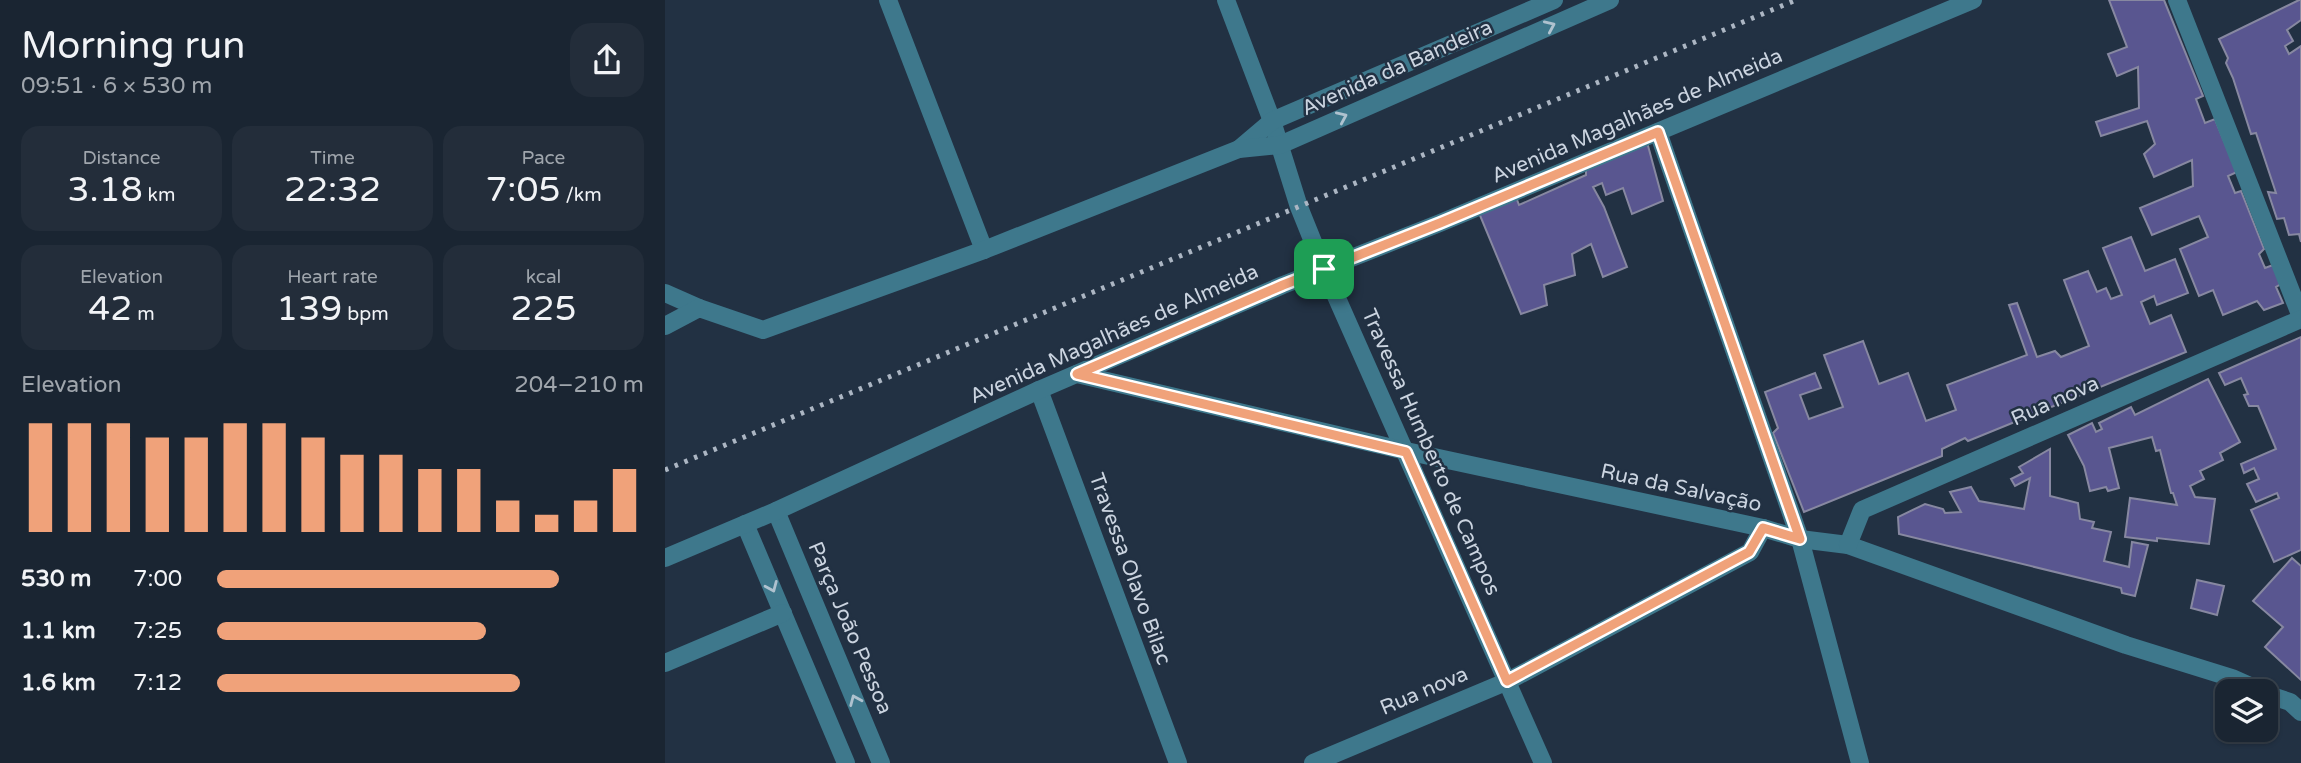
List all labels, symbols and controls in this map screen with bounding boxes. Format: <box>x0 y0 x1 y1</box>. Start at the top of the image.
street label: Avenida da Bandeira <box>1298 15 1496 121</box>
one-way arrow <box>1543 20 1556 34</box>
text: Morning run <box>21 23 245 69</box>
button: share <box>570 23 644 97</box>
street label: Avenida Magalhães de Almeida <box>1488 43 1786 189</box>
text: 09:51 · 6 × 530 m <box>21 72 212 100</box>
one-way arrow <box>1335 111 1347 125</box>
text: Distance <box>82 147 161 169</box>
text: Time <box>310 147 355 169</box>
text: Pace <box>522 147 565 169</box>
text: 3.18 <box>68 169 143 211</box>
text: 22:32 <box>284 169 381 211</box>
text: 7:05 <box>485 169 560 211</box>
text: km <box>143 184 175 206</box>
text: /km <box>560 184 602 206</box>
pin <box>1294 239 1354 299</box>
icon: arrive <box>1305 250 1343 288</box>
street label: Avenida Magalhães de Almeida <box>966 259 1262 409</box>
text: Elevation <box>80 266 163 288</box>
text: Heart rate <box>287 266 378 288</box>
text: kcal <box>526 266 561 288</box>
text: 42 <box>88 288 132 330</box>
text: 139 <box>276 288 342 330</box>
text: 225 <box>511 288 576 330</box>
text: m <box>132 303 155 325</box>
text: bpm <box>342 303 389 325</box>
street label: Travessa Humberto de Campos <box>1356 305 1506 599</box>
text: Elevation <box>21 371 122 399</box>
text: 204–210 m <box>514 371 644 399</box>
street label: Rua nova <box>2007 371 2103 431</box>
street label: Rua da Salvação <box>1598 459 1764 517</box>
street label: Travessa Olavo Bilac <box>1084 470 1176 668</box>
street label: Parça João Pessoa <box>802 538 898 718</box>
text: 530 m <box>21 565 91 593</box>
text: 7:00 <box>133 565 182 593</box>
one-way arrow <box>764 580 778 592</box>
text: 1.1 km <box>21 617 96 645</box>
text: 7:25 <box>133 617 182 645</box>
street label: Rua nova <box>1376 661 1472 721</box>
text: 1.6 km <box>21 669 96 697</box>
text: 7:12 <box>133 669 182 697</box>
map controls <box>2215 679 2278 742</box>
button: layers <box>2215 679 2278 742</box>
one-way arrow <box>849 695 863 707</box>

